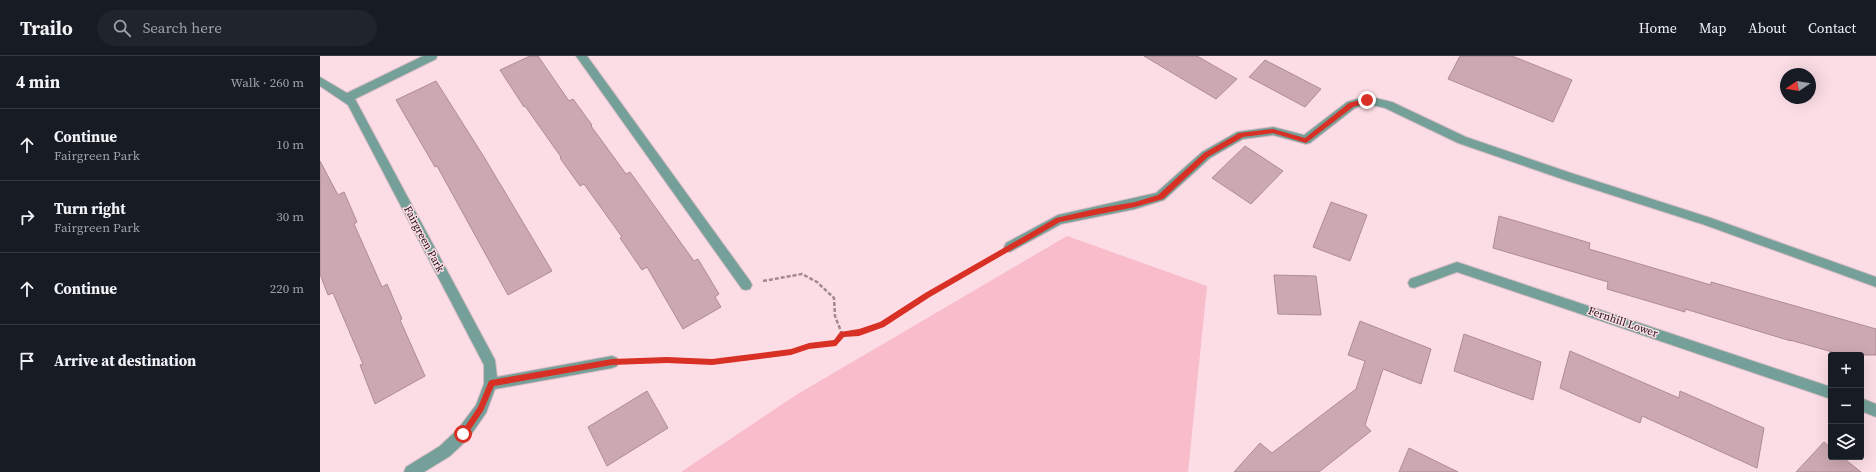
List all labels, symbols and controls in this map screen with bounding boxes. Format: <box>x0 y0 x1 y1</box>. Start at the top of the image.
search box <box>97 10 377 46</box>
text: Trailo <box>20 15 73 41</box>
icon: search <box>111 17 133 39</box>
text: Search here <box>143 17 222 38</box>
text: Home <box>1639 18 1677 38</box>
text: Map <box>1699 18 1726 38</box>
text: About <box>1748 18 1786 38</box>
text: Contact <box>1808 18 1856 38</box>
north arrow <box>1780 68 1816 104</box>
text: 4 min <box>16 70 60 94</box>
text: Walk · 260 m <box>231 74 304 91</box>
route end <box>1358 91 1376 109</box>
text: Continue <box>54 126 117 147</box>
icon: ahead <box>16 134 38 156</box>
text: 10 m <box>276 136 304 153</box>
text: Fairgreen Park <box>54 147 140 164</box>
text: Turn right <box>54 198 126 219</box>
street label: Fairgreen Park <box>400 203 448 275</box>
icon: right <box>16 206 38 228</box>
text: 30 m <box>276 208 304 225</box>
text: Fairgreen Park <box>54 219 140 236</box>
icon: ahead <box>16 278 38 300</box>
text: Continue <box>54 278 117 299</box>
text: 220 m <box>270 280 304 297</box>
street label: Fernhill Lower <box>1586 303 1660 341</box>
icon: arrive <box>16 350 38 372</box>
text: Arrive at destination <box>54 350 196 371</box>
map controls <box>1828 352 1864 460</box>
button: + <box>1828 352 1864 388</box>
button: − <box>1828 388 1864 424</box>
button: layers <box>1828 424 1864 460</box>
route start <box>454 425 472 443</box>

